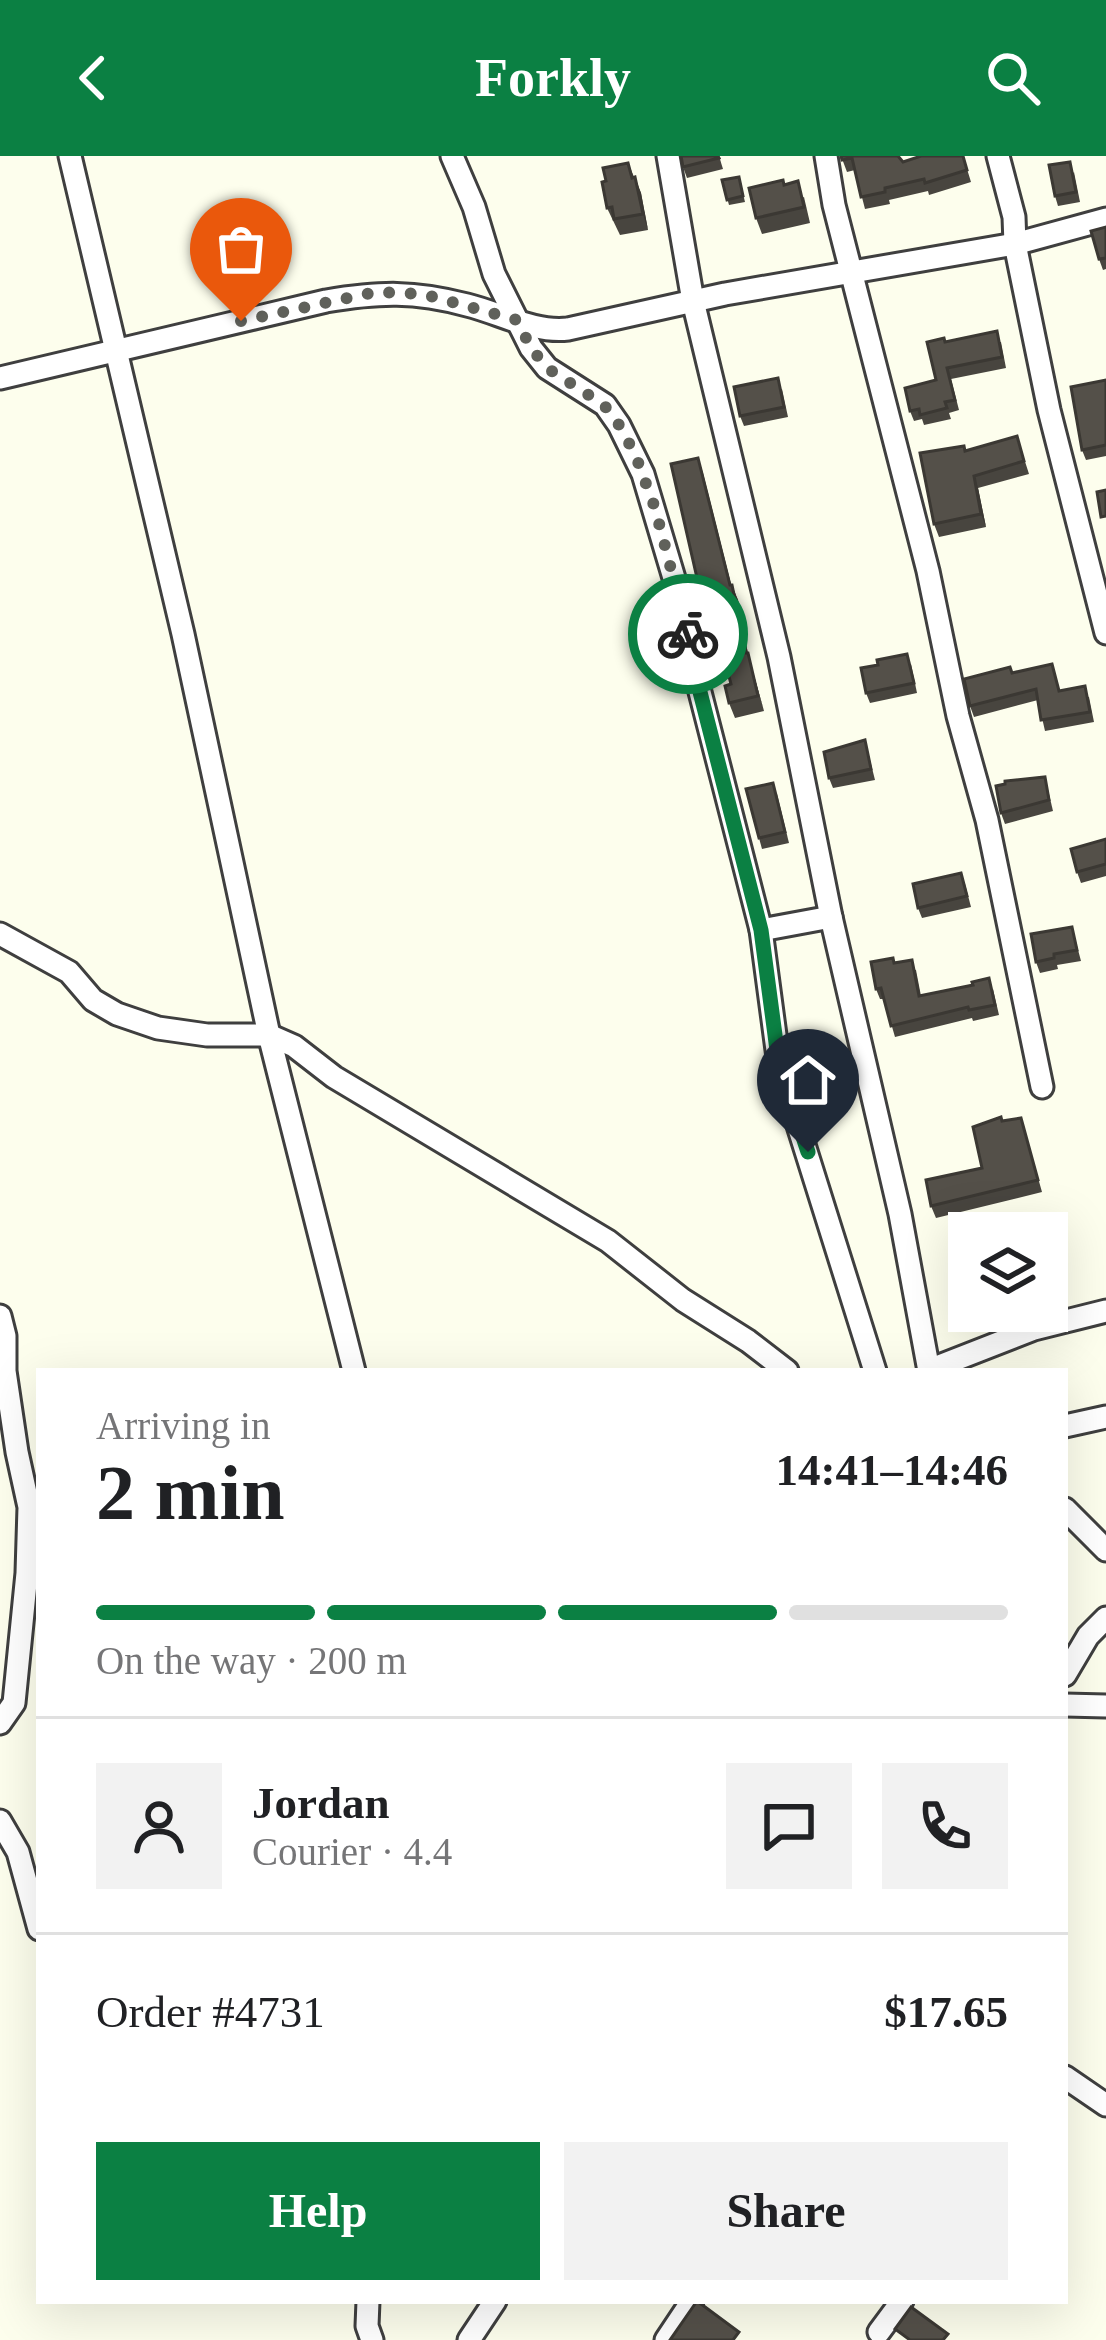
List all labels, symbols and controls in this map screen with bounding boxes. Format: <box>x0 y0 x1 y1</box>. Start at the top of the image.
icon: back <box>60 45 126 111</box>
icon: search <box>980 45 1046 111</box>
text: Forkly <box>475 48 631 108</box>
pin <box>190 198 292 321</box>
icon: bag <box>208 216 274 282</box>
courier <box>628 574 748 694</box>
icon: bike <box>655 601 721 667</box>
pin <box>757 1029 859 1152</box>
icon: home <box>775 1047 841 1113</box>
map controls <box>948 1212 1068 1332</box>
button: layers <box>948 1212 1068 1332</box>
text: Arriving in <box>96 1404 270 1447</box>
text: 14:41–14:46 <box>776 1445 1008 1495</box>
text: 2 min <box>96 1449 285 1536</box>
text: On the way · 200 m <box>96 1639 407 1682</box>
button: person <box>96 1763 222 1889</box>
button: chat <box>726 1763 852 1889</box>
button: phone <box>882 1763 1008 1889</box>
text: Jordan <box>252 1778 390 1828</box>
text: Courier · 4.4 <box>252 1830 452 1873</box>
text: Order #4731 <box>96 1987 325 2037</box>
text: $17.65 <box>884 1987 1008 2037</box>
button: Help <box>96 2142 540 2280</box>
button: Share <box>564 2142 1008 2280</box>

